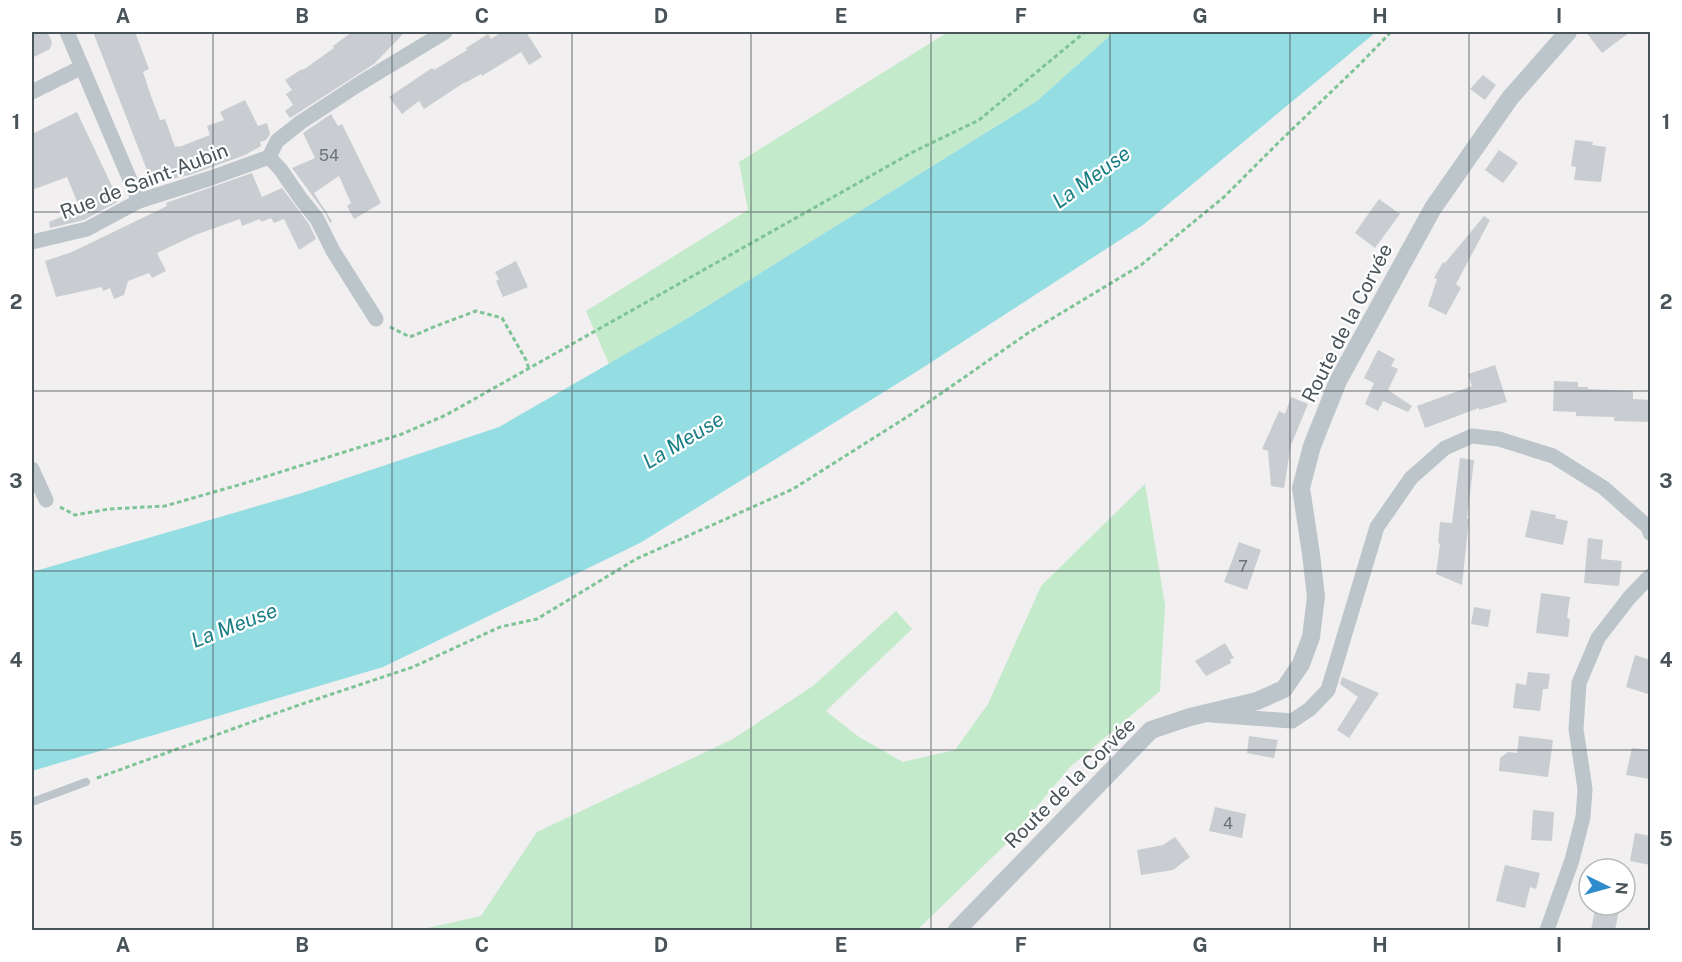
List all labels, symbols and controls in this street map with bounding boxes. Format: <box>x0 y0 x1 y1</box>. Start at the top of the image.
text: A <box>116 4 130 28</box>
text: B <box>295 4 309 28</box>
text: C <box>475 4 489 28</box>
text: D <box>654 4 668 28</box>
text: E <box>835 4 847 28</box>
text: F <box>1015 4 1027 28</box>
text: G <box>1192 4 1208 28</box>
text: H <box>1372 4 1388 28</box>
text: I <box>1556 4 1562 28</box>
text: 1 <box>12 110 20 134</box>
text: 1 <box>1662 110 1670 134</box>
street label: Rue de Saint-Aubin <box>57 138 231 224</box>
water label: La Meuse <box>1047 140 1135 214</box>
house number: 54 <box>319 146 339 165</box>
street label: Route de la Corvée <box>1297 240 1397 406</box>
text: 2 <box>10 290 22 314</box>
text: 2 <box>1660 290 1672 314</box>
water label: La Meuse <box>638 406 728 474</box>
text: 3 <box>9 469 23 493</box>
text: 3 <box>1659 469 1673 493</box>
house number: 7 <box>1238 557 1248 576</box>
water label: La Meuse <box>187 597 281 653</box>
text: 4 <box>9 648 23 672</box>
text: 4 <box>1659 648 1673 672</box>
street label: Route de la Corvée <box>1000 713 1140 853</box>
house number: 4 <box>1223 814 1233 833</box>
text: 5 <box>9 827 23 851</box>
text: 5 <box>1659 827 1673 851</box>
north arrow <box>1577 857 1637 917</box>
text: N <box>1611 881 1631 895</box>
text: A <box>116 933 130 957</box>
text: B <box>295 933 309 957</box>
text: C <box>475 933 489 957</box>
text: D <box>654 933 668 957</box>
text: E <box>835 933 847 957</box>
text: F <box>1015 933 1027 957</box>
text: G <box>1192 933 1208 957</box>
text: H <box>1372 933 1388 957</box>
text: I <box>1556 933 1562 957</box>

